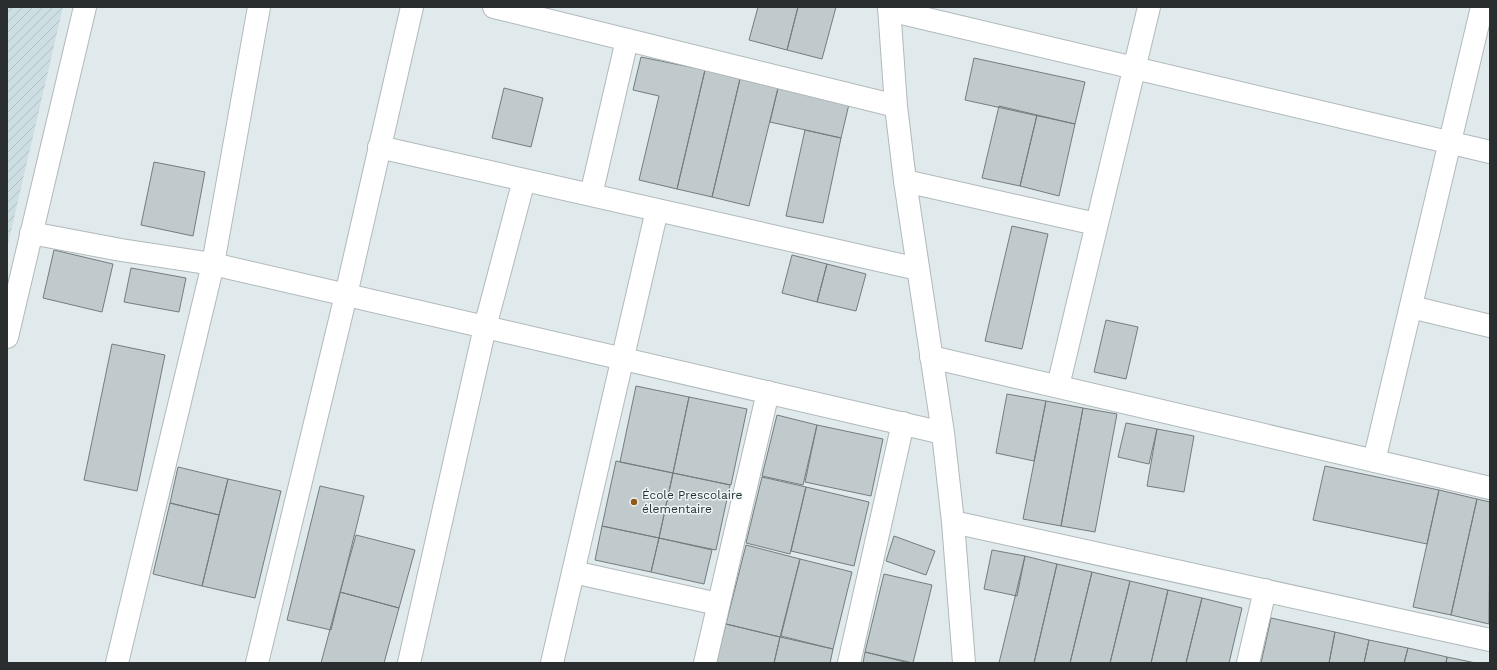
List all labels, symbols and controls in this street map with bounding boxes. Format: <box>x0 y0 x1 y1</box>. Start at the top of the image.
place label: École Prescolaire élementaire <box>642 488 743 516</box>
marker: École Prescolaire élementaire <box>629 497 639 507</box>

